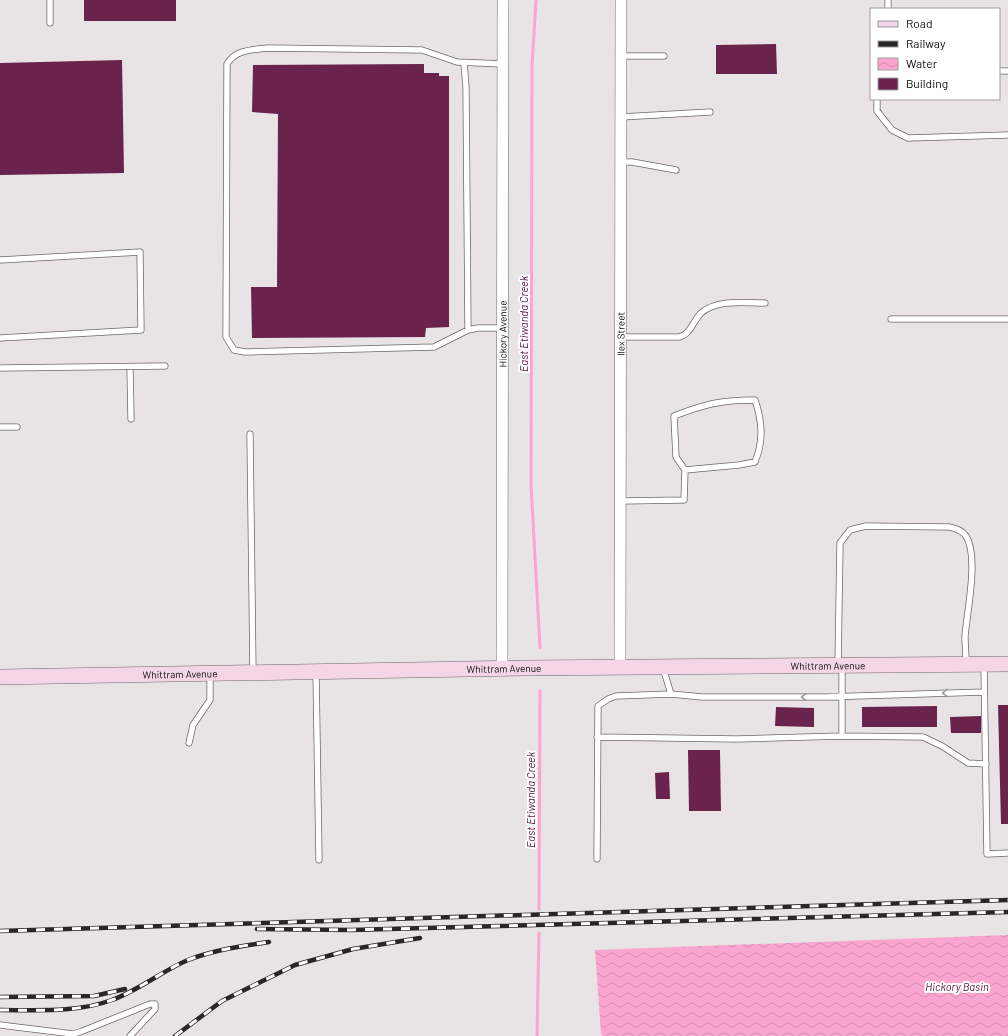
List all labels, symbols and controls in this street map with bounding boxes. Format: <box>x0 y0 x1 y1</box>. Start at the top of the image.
legend <box>870 8 1000 100</box>
text: Road <box>906 16 933 30</box>
text: Railway <box>906 36 946 50</box>
text: Water <box>906 56 938 70</box>
text: Building <box>906 76 948 90</box>
water label: East Etiwanda Creek <box>517 275 530 372</box>
street label: Hickory Avenue <box>496 300 509 368</box>
street label: Ilex Street <box>614 312 627 356</box>
street label: Whittram Avenue <box>790 659 865 672</box>
street label: Whittram Avenue <box>466 662 541 675</box>
street label: Whittram Avenue <box>142 667 218 681</box>
one-way arrow <box>942 689 948 697</box>
one-way arrow <box>801 693 807 701</box>
water label: East Etiwanda Creek <box>524 751 537 848</box>
water label: Hickory Basin <box>925 980 989 993</box>

